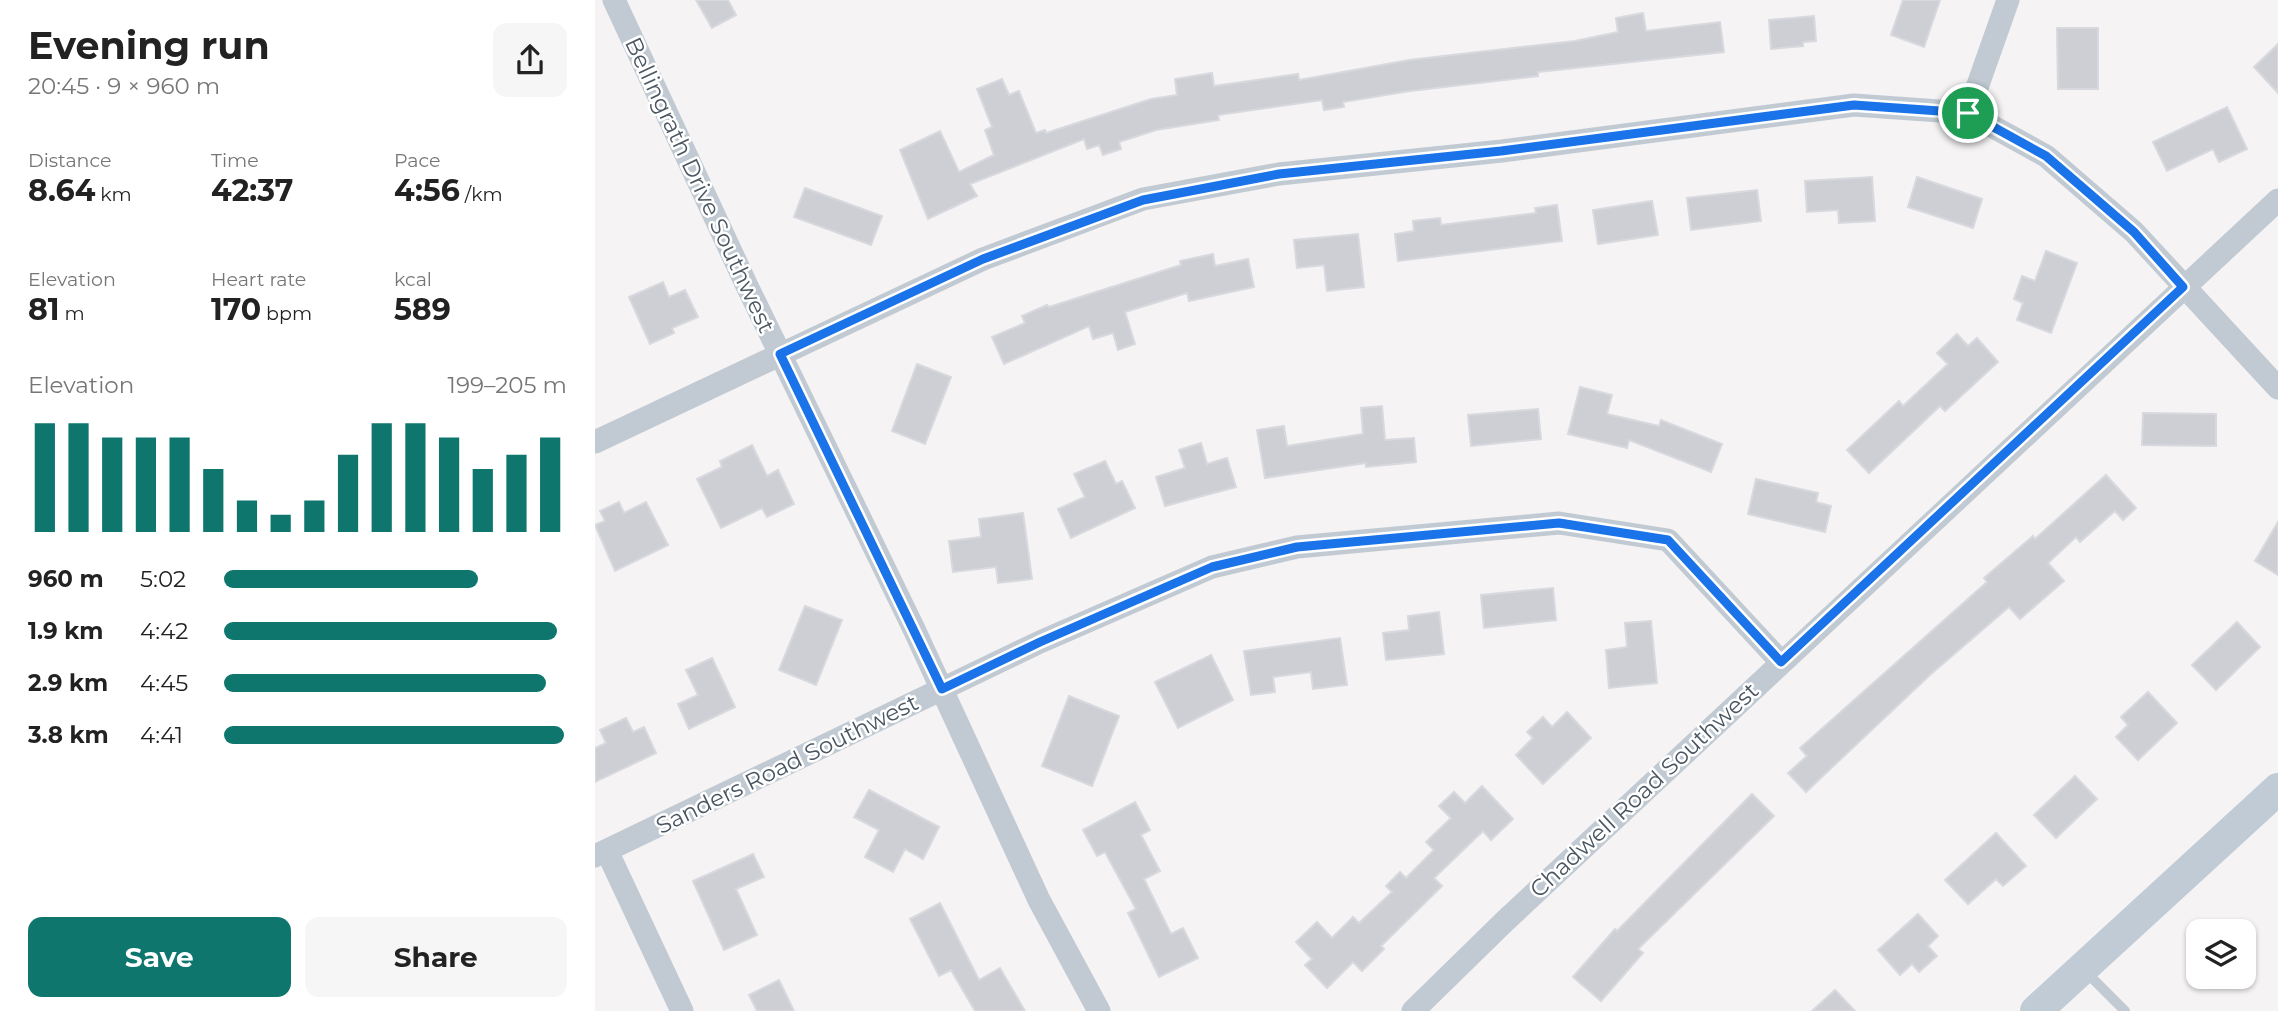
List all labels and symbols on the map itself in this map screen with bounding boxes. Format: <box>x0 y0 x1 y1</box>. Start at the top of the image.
street label: Bellingrath Drive Southwest <box>619 33 781 337</box>
pin <box>1938 83 1998 143</box>
street label: Chadwell Road Southwest <box>1524 677 1764 903</box>
street label: Sanders Road Southwest <box>651 688 923 840</box>

